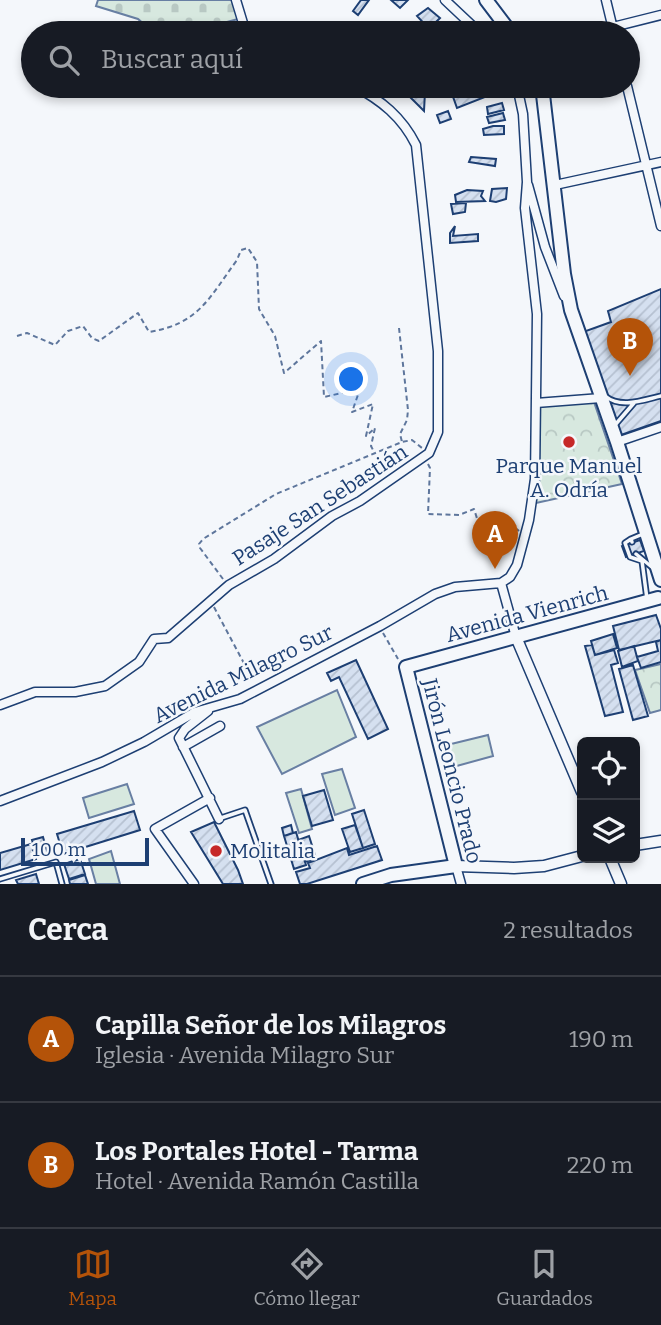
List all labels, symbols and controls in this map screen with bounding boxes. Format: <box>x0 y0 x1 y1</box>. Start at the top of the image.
search box <box>21 21 640 98</box>
icon: search <box>45 41 83 79</box>
text: Buscar aquí <box>101 44 243 75</box>
pin: B <box>607 318 653 376</box>
your location <box>334 362 368 396</box>
marker: Parque Manuel A. Odría <box>561 434 577 450</box>
street label: Pasaje San Sebastián <box>228 439 412 571</box>
place label: Parque Manuel A. Odría <box>496 453 642 503</box>
pin: A <box>472 511 518 569</box>
street label: Avenida Vienrich <box>443 580 611 648</box>
street label: Avenida Milagro Sur <box>149 619 337 729</box>
street label: Jirón Leoncio Prado <box>416 675 488 866</box>
map controls <box>577 737 640 863</box>
button: locate <box>577 737 640 800</box>
button: layers <box>577 800 640 863</box>
scale bar <box>21 835 149 867</box>
text: 100 m <box>32 838 86 861</box>
place label: Molitalia <box>230 838 316 864</box>
marker: Molitalia <box>208 843 224 859</box>
text: Cerca <box>28 912 108 948</box>
text: 2 resultados <box>503 916 633 944</box>
text: Capilla Señor de los Milagros <box>95 1010 446 1041</box>
text: A <box>43 1025 59 1053</box>
text: 190 m <box>569 1025 633 1053</box>
text: Iglesia · Avenida Milagro Sur <box>95 1041 394 1069</box>
text: Los Portales Hotel - Tarma <box>95 1136 418 1167</box>
text: B <box>44 1151 58 1179</box>
text: 220 m <box>567 1151 633 1179</box>
text: Hotel · Avenida Ramón Castilla <box>95 1167 419 1195</box>
tab: Mapa <box>68 1245 117 1310</box>
tab: Cómo llegar <box>254 1245 360 1310</box>
tab: Guardados <box>496 1245 593 1310</box>

